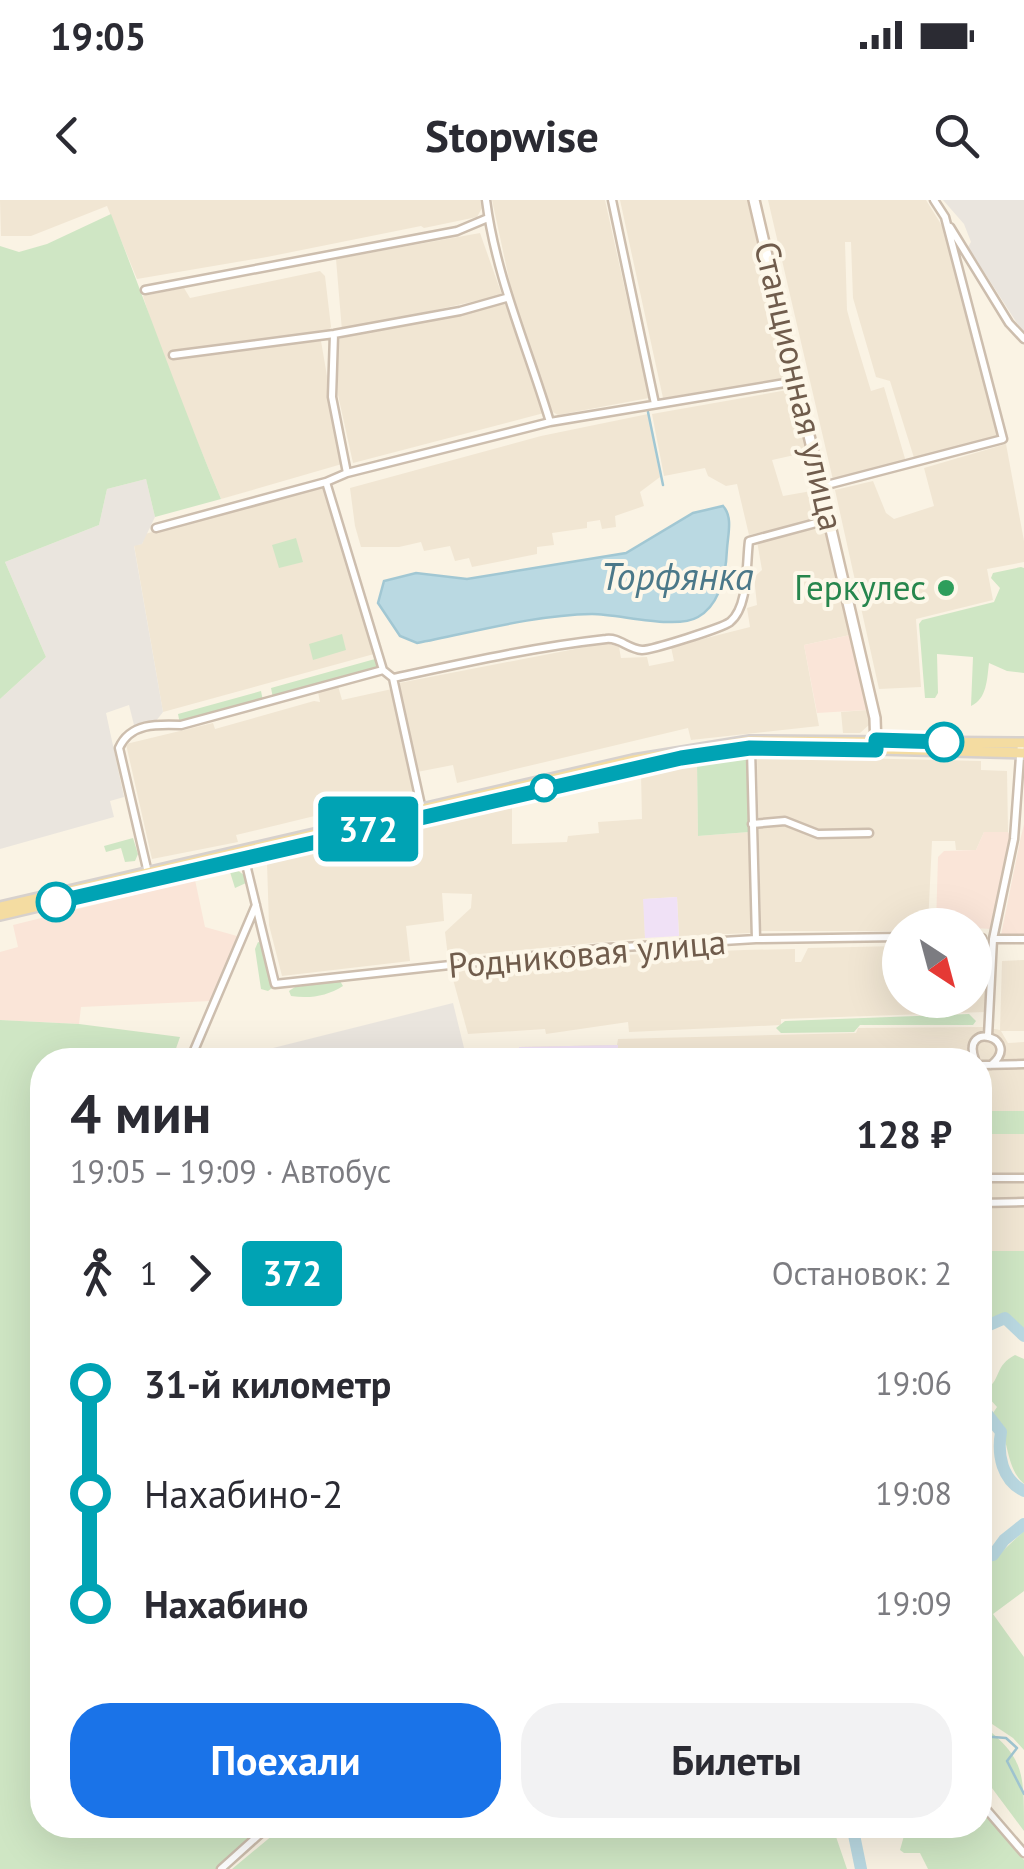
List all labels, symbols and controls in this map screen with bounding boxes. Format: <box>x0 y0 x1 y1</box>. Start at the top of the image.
text: 19:05 <box>50 11 146 60</box>
text: Stopwise <box>425 106 599 164</box>
icon: back <box>40 108 95 163</box>
icon: search <box>929 108 984 163</box>
street label: Станционная улица <box>744 237 856 535</box>
water label: Торфянка <box>601 551 754 600</box>
place label: Геркулес <box>794 564 926 610</box>
marker: Геркулес <box>935 577 957 599</box>
unlabelled marker <box>925 723 963 761</box>
unlabelled marker <box>531 775 557 801</box>
line badge: 372 <box>310 796 426 862</box>
text: 372 <box>338 806 398 852</box>
unlabelled marker <box>37 883 75 921</box>
north arrow <box>882 908 992 1018</box>
map controls <box>882 908 992 1018</box>
street label: Родниковая улица <box>446 918 728 988</box>
text: 4 мин <box>70 1077 211 1148</box>
text: 128 ₽ <box>856 1109 952 1158</box>
text: 19:05 – 19:09 · Автобус <box>70 1150 391 1192</box>
icon: walk <box>70 1246 125 1301</box>
icon: forward <box>172 1246 227 1301</box>
text: 372 <box>262 1250 322 1296</box>
text: 1 <box>140 1252 157 1294</box>
text: Остановок: 2 <box>772 1252 952 1294</box>
text: 31-й километр <box>144 1359 391 1408</box>
text: 19:06 <box>875 1362 952 1404</box>
text: Нахабино-2 <box>144 1469 343 1518</box>
text: 19:08 <box>875 1472 952 1514</box>
text: Нахабино <box>144 1579 308 1628</box>
text: 19:09 <box>875 1582 952 1624</box>
button: Поехали <box>70 1703 501 1818</box>
button: Билеты <box>521 1703 952 1818</box>

